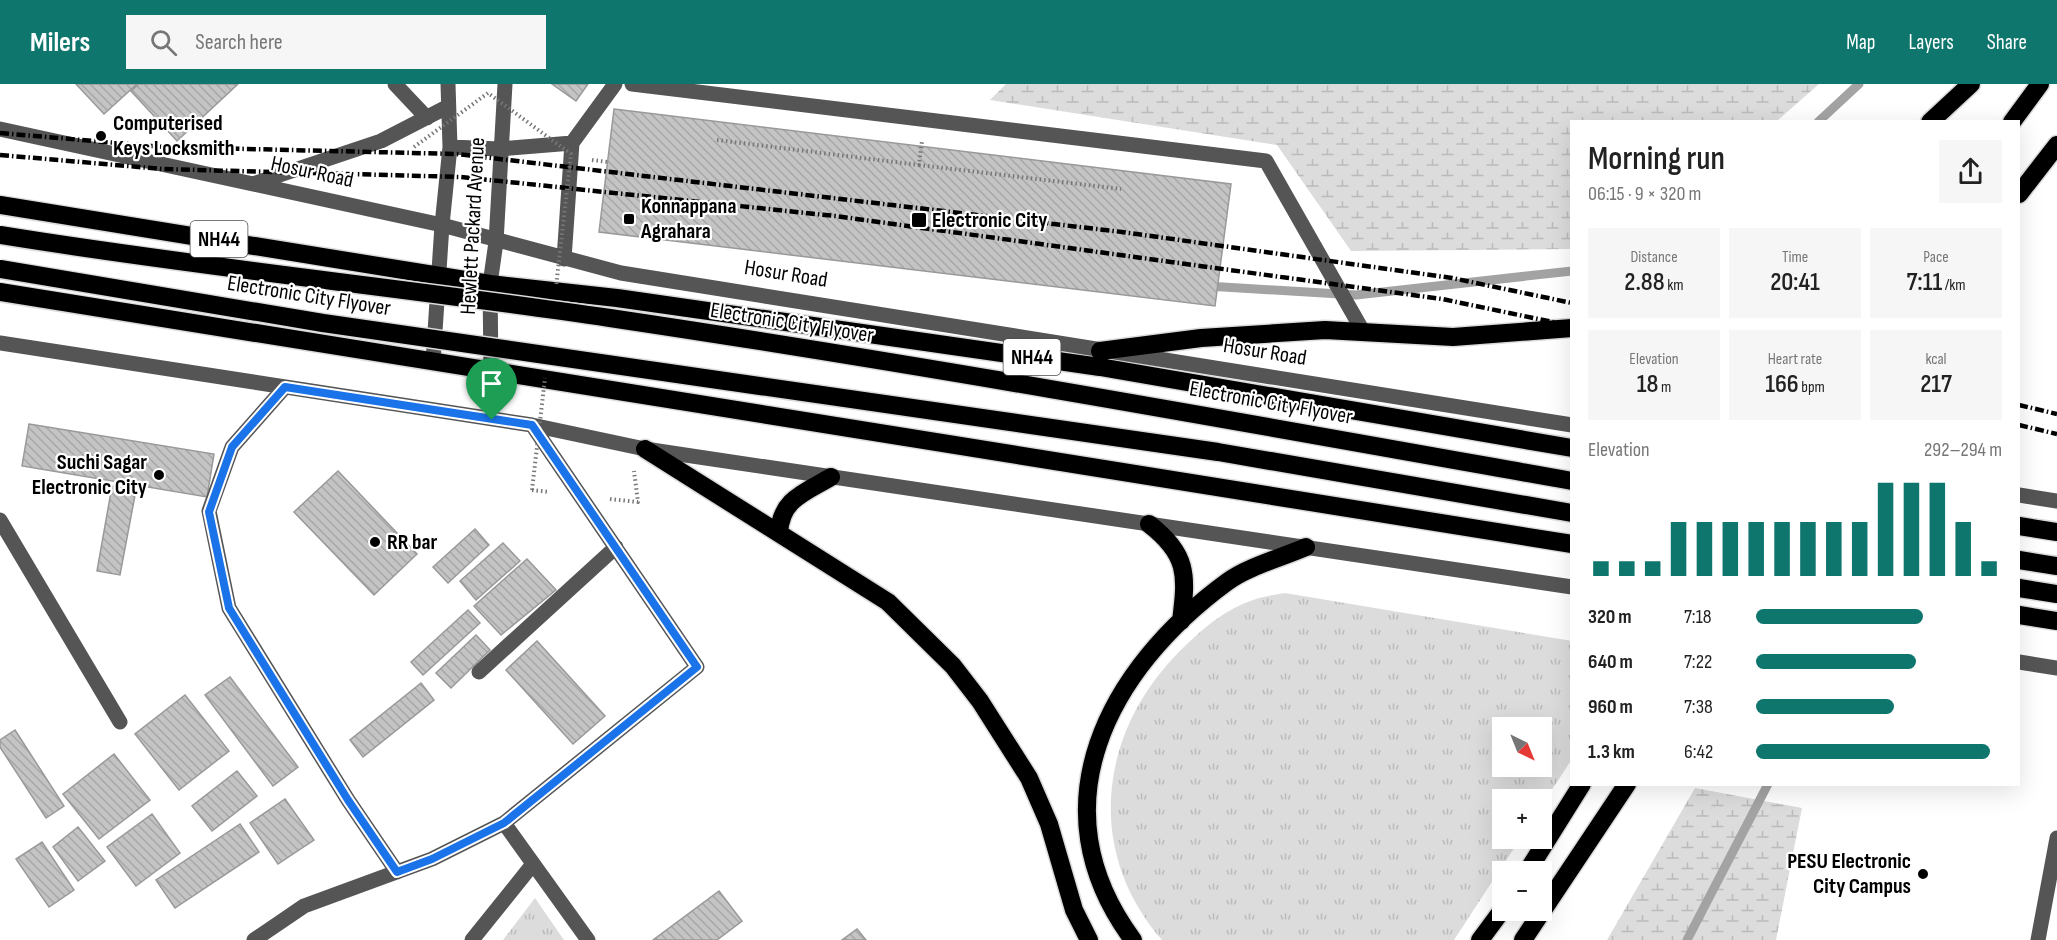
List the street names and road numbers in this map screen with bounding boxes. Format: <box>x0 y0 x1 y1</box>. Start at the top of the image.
street label: Hewlett Packard Avenue <box>455 137 491 315</box>
street label: Hosur Road <box>268 150 356 194</box>
road number: NH44 <box>190 221 248 257</box>
street label: Hosur Road <box>742 254 830 294</box>
street label: Electronic City Flyover <box>225 270 393 322</box>
street label: Electronic City Flyover <box>708 297 876 349</box>
street label: Hosur Road <box>1221 332 1309 372</box>
road number: NH44 <box>1004 339 1060 375</box>
street label: Electronic City Flyover <box>1187 375 1355 431</box>

